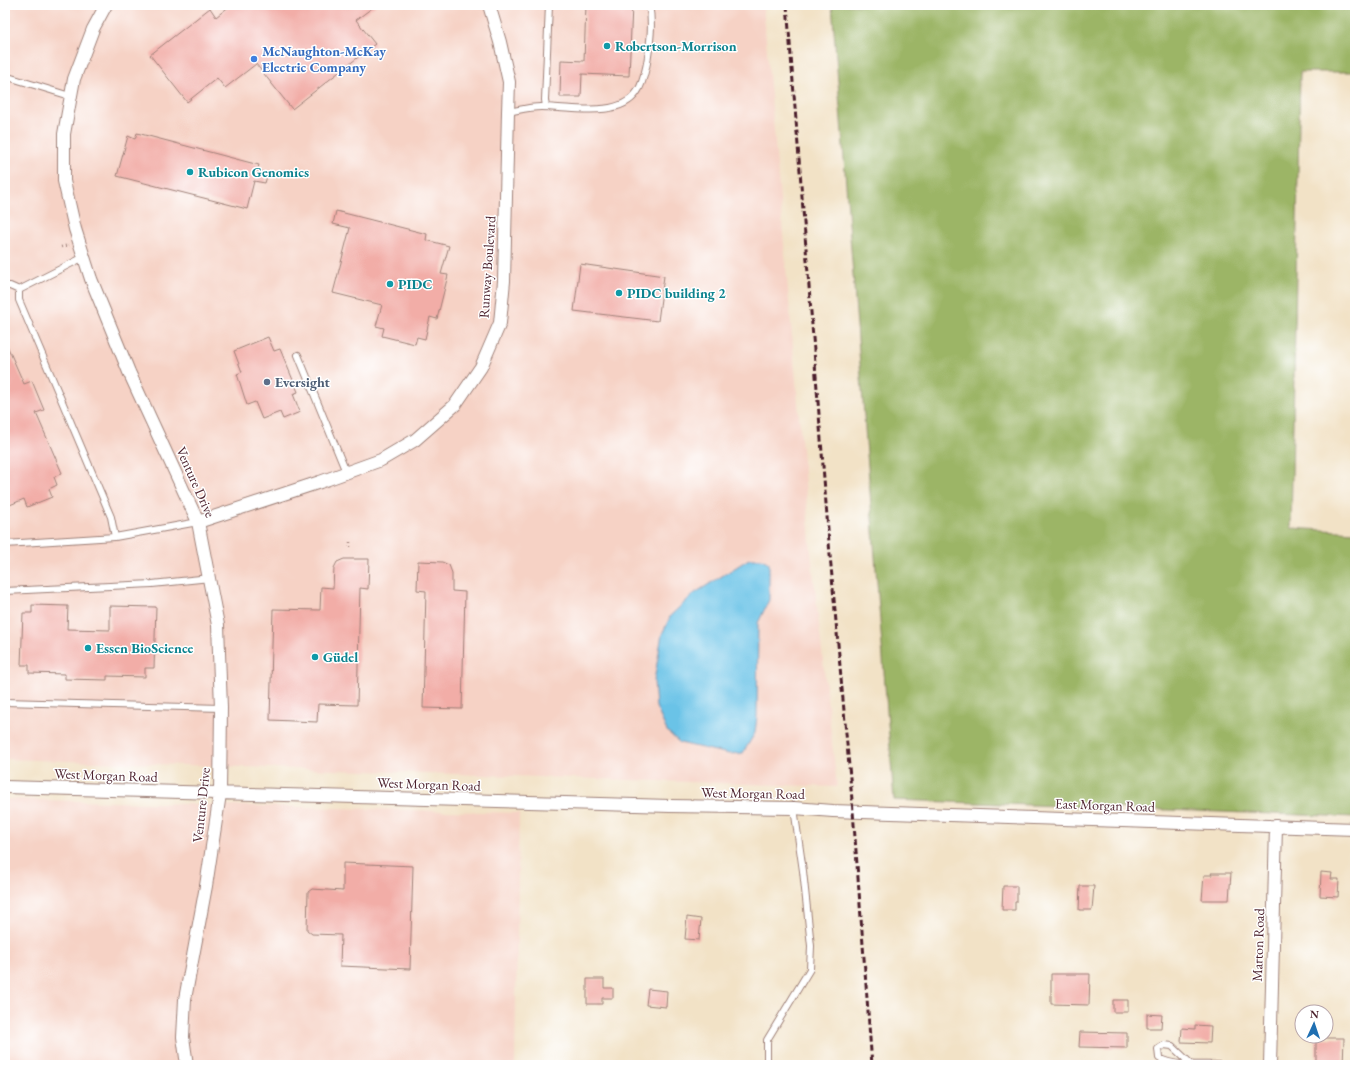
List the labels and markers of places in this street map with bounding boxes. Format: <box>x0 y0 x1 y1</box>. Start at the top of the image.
place label: Robertson-Morrison <box>615 37 737 55</box>
marker: Robertson-Morrison <box>602 41 612 51</box>
place label: McNaughton-McKay Electric Company <box>262 42 386 76</box>
marker: McNaughton-McKay Electric Company <box>249 54 259 64</box>
place label: Rubicon Genomics <box>198 163 309 181</box>
marker: Rubicon Genomics <box>185 167 195 177</box>
place label: PIDC <box>398 275 433 293</box>
marker: PIDC <box>385 279 395 289</box>
place label: PIDC building 2 <box>627 284 726 302</box>
marker: PIDC building 2 <box>614 288 624 298</box>
place label: Eversight <box>275 373 331 391</box>
marker: Eversight <box>262 377 272 387</box>
place label: Essen BioScience <box>96 639 194 657</box>
marker: Essen BioScience <box>83 643 93 653</box>
place label: Güdel <box>323 648 358 666</box>
marker: Güdel <box>310 652 320 662</box>

